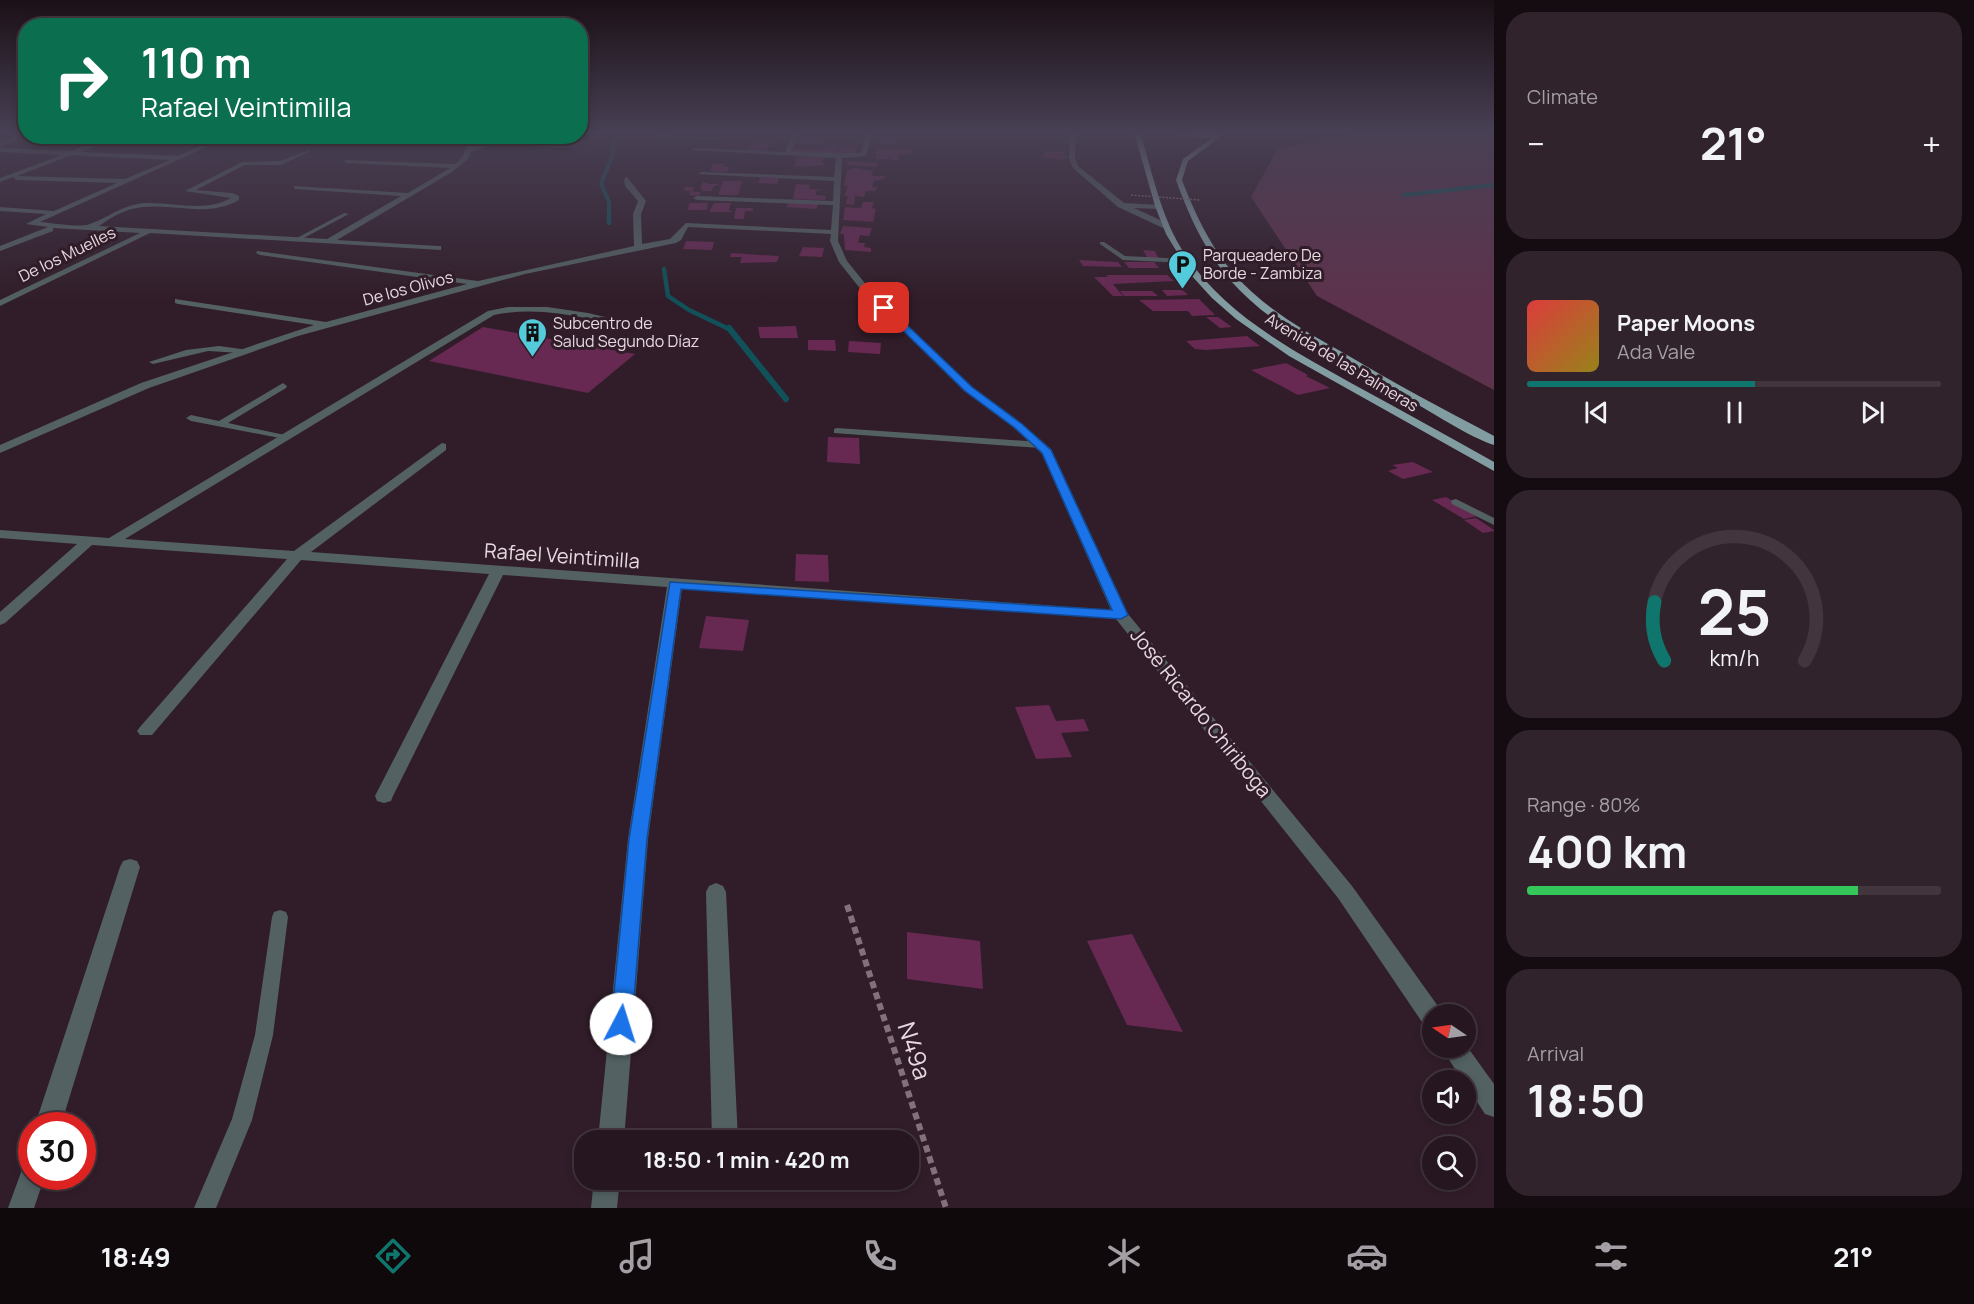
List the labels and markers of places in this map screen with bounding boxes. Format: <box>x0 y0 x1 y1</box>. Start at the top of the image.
place label: Parqueadero De Borde - Zambiza <box>1203 244 1322 284</box>
parking icon: Parqueadero De Borde - Zambiza <box>1166 248 1198 290</box>
pin <box>858 282 909 333</box>
place label: Subcentro de Salud Segundo Díaz <box>553 312 699 352</box>
building icon: Subcentro de Salud Segundo Díaz <box>516 316 548 358</box>

